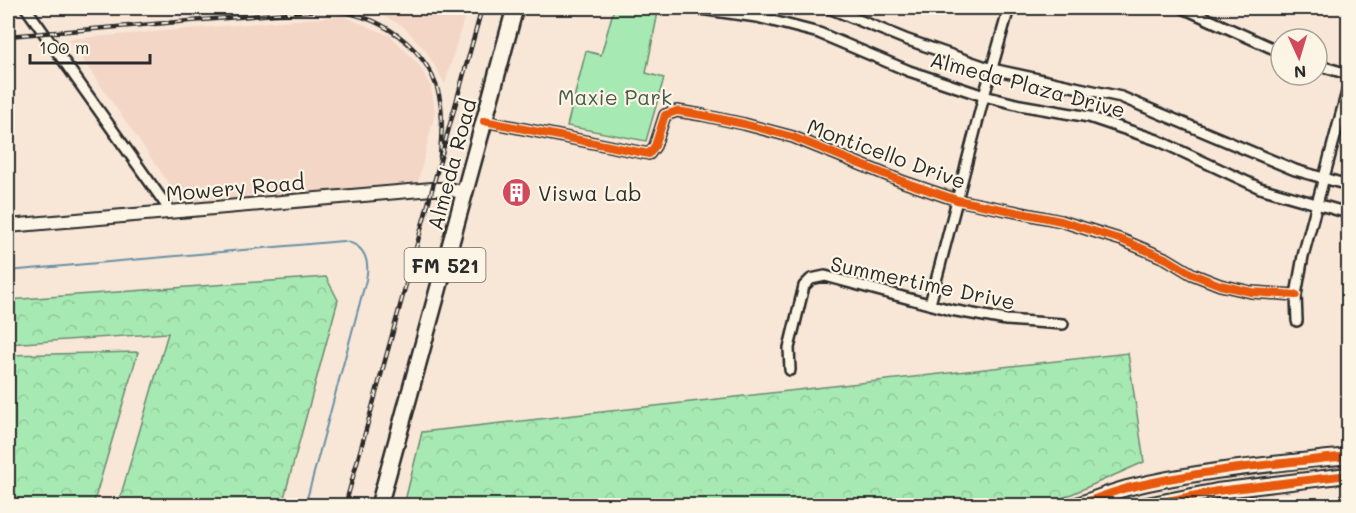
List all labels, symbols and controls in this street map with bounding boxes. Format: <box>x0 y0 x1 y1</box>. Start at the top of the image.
scale bar <box>30 27 150 65</box>
north arrow <box>1269 27 1329 87</box>
text: 100 m <box>39 35 89 59</box>
street label: Almeda Plaza Drive <box>928 45 1128 123</box>
text: N <box>1293 62 1307 83</box>
park label: Maxie Park <box>558 83 672 110</box>
street label: Almeda Road <box>420 95 482 233</box>
street label: Monticello Drive <box>804 112 970 194</box>
street label: Mowery Road <box>165 167 305 207</box>
building icon: Viswa Lab <box>501 176 533 208</box>
place label: Viswa Lab <box>538 179 642 206</box>
road number: FM 521 <box>404 248 486 282</box>
street label: Summertime Drive <box>828 249 1018 315</box>

